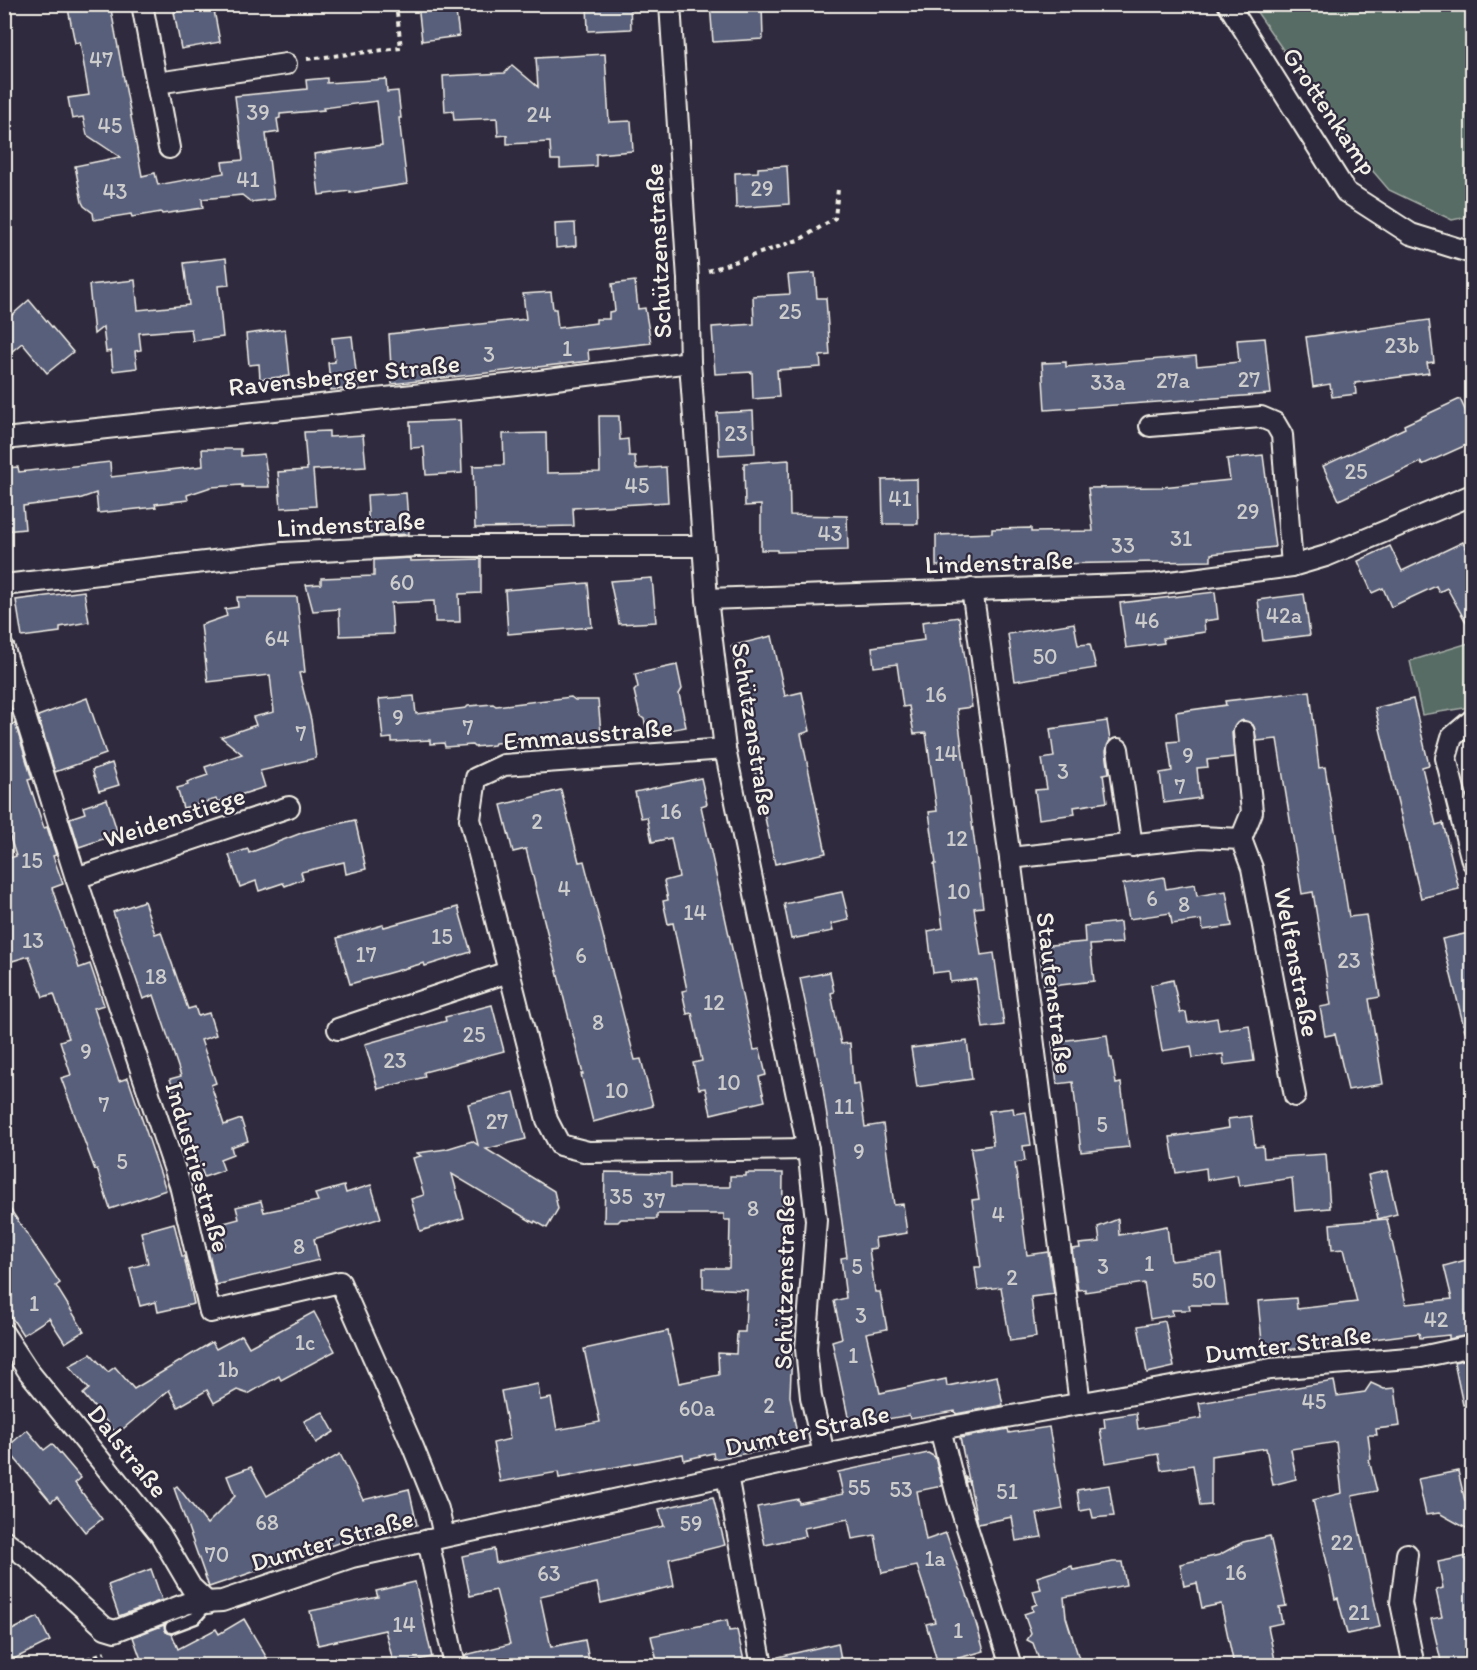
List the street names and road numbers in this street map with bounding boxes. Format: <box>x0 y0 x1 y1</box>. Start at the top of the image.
street label: Grottenkamp <box>1275 41 1385 181</box>
street label: Schützenstraße <box>637 163 679 339</box>
street label: Ravensberger Straße <box>227 347 461 403</box>
street label: Lindenstraße <box>276 504 426 544</box>
street label: Lindenstraße <box>924 543 1074 581</box>
street label: Schützenstraße <box>724 640 784 818</box>
street label: Emmausstraße <box>502 711 674 757</box>
street label: Weidenstiege <box>99 779 249 855</box>
street label: Welfenstraße <box>1267 885 1327 1039</box>
street label: Staufenstraße <box>1029 910 1081 1076</box>
street label: Industriestraße <box>158 1078 238 1256</box>
street label: Schützenstraße <box>766 1194 802 1370</box>
street label: Dumter Straße <box>1203 1318 1373 1370</box>
street label: Dumter Straße <box>722 1397 892 1463</box>
street label: Dalstraße <box>81 1398 175 1504</box>
street label: Dumter Straße <box>247 1502 417 1578</box>

